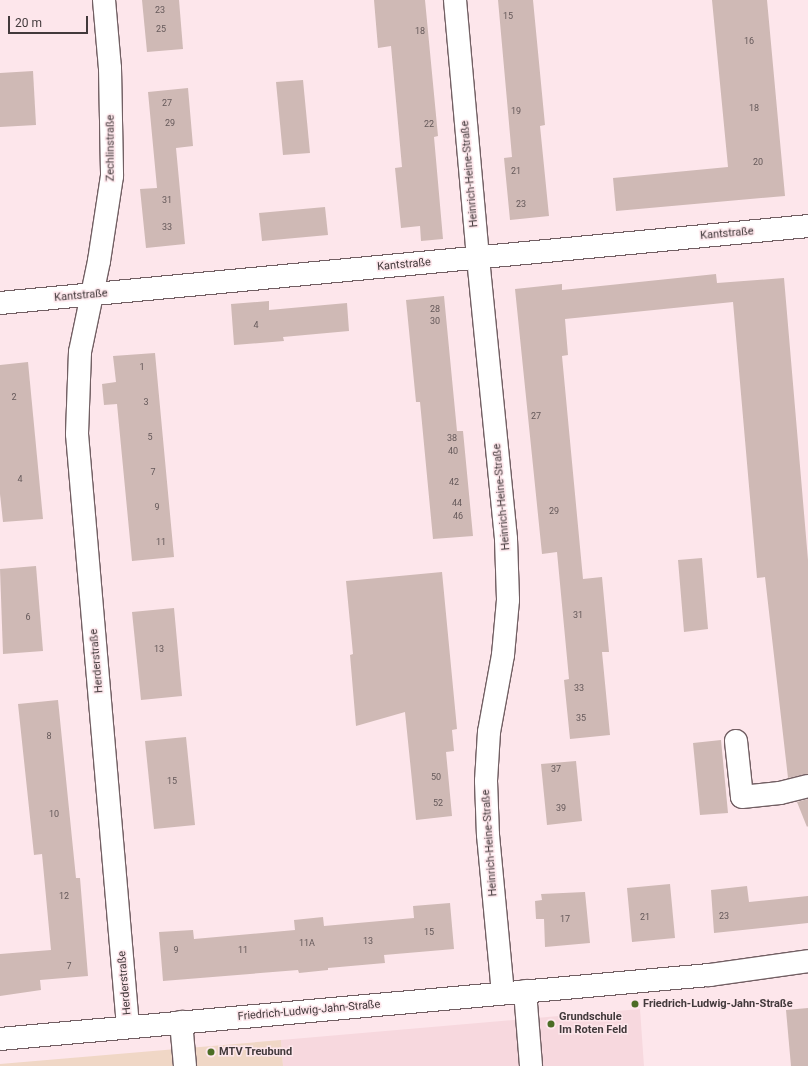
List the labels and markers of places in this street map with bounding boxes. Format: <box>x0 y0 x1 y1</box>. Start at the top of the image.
place label: Friedrich-Ludwig-Jahn-Straße <box>643 997 793 1011</box>
marker: Friedrich-Ludwig-Jahn-Straße <box>630 999 640 1009</box>
place label: Grundschule Im Roten Feld <box>559 1011 627 1037</box>
marker: Grundschule Im Roten Feld <box>546 1019 556 1029</box>
place label: MTV Treubund <box>219 1045 292 1059</box>
marker: MTV Treubund <box>206 1047 216 1057</box>

